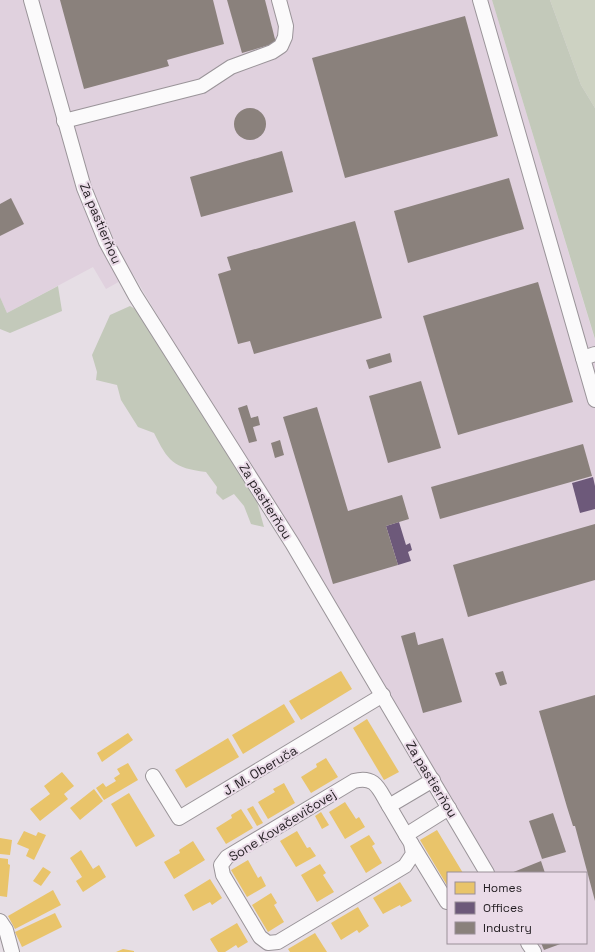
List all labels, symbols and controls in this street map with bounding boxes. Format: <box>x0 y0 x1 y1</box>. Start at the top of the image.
street label: Za pastierňou <box>76 180 125 266</box>
street label: Za pastierňou <box>235 460 296 542</box>
street label: Za pastierňou <box>402 738 461 821</box>
street label: J. M. Oberuča <box>220 741 301 799</box>
street label: Sone Kovačevičovej <box>226 786 339 865</box>
legend <box>447 872 587 944</box>
text: Homes <box>483 880 522 896</box>
text: Offices <box>483 900 523 916</box>
text: Industry <box>483 920 532 936</box>

